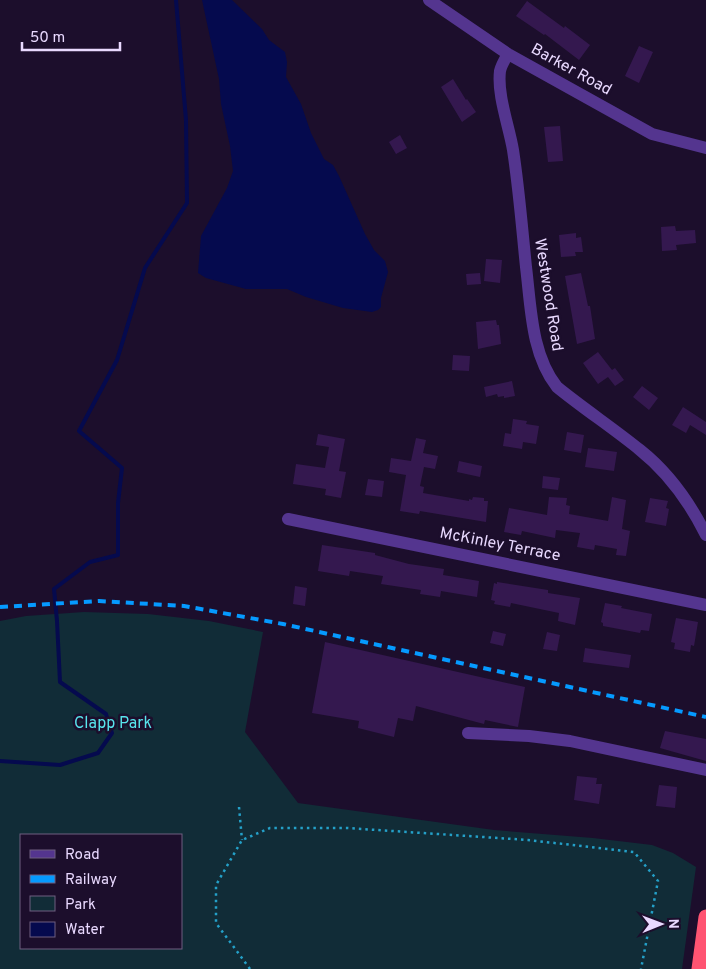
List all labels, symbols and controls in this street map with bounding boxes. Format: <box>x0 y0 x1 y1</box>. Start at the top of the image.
scale bar <box>22 20 120 52</box>
text: 50 m <box>30 29 65 48</box>
street label: Barker Road <box>527 40 615 100</box>
street label: Westwood Road <box>529 237 567 353</box>
street label: McKinley Terrace <box>438 523 562 567</box>
park label: Clapp Park <box>74 714 152 734</box>
legend <box>20 834 182 949</box>
text: Road <box>65 846 100 865</box>
text: Railway <box>65 871 117 890</box>
text: Park <box>65 896 96 915</box>
north arrow <box>636 899 686 949</box>
text: N <box>664 919 681 929</box>
text: Water <box>65 921 105 940</box>

